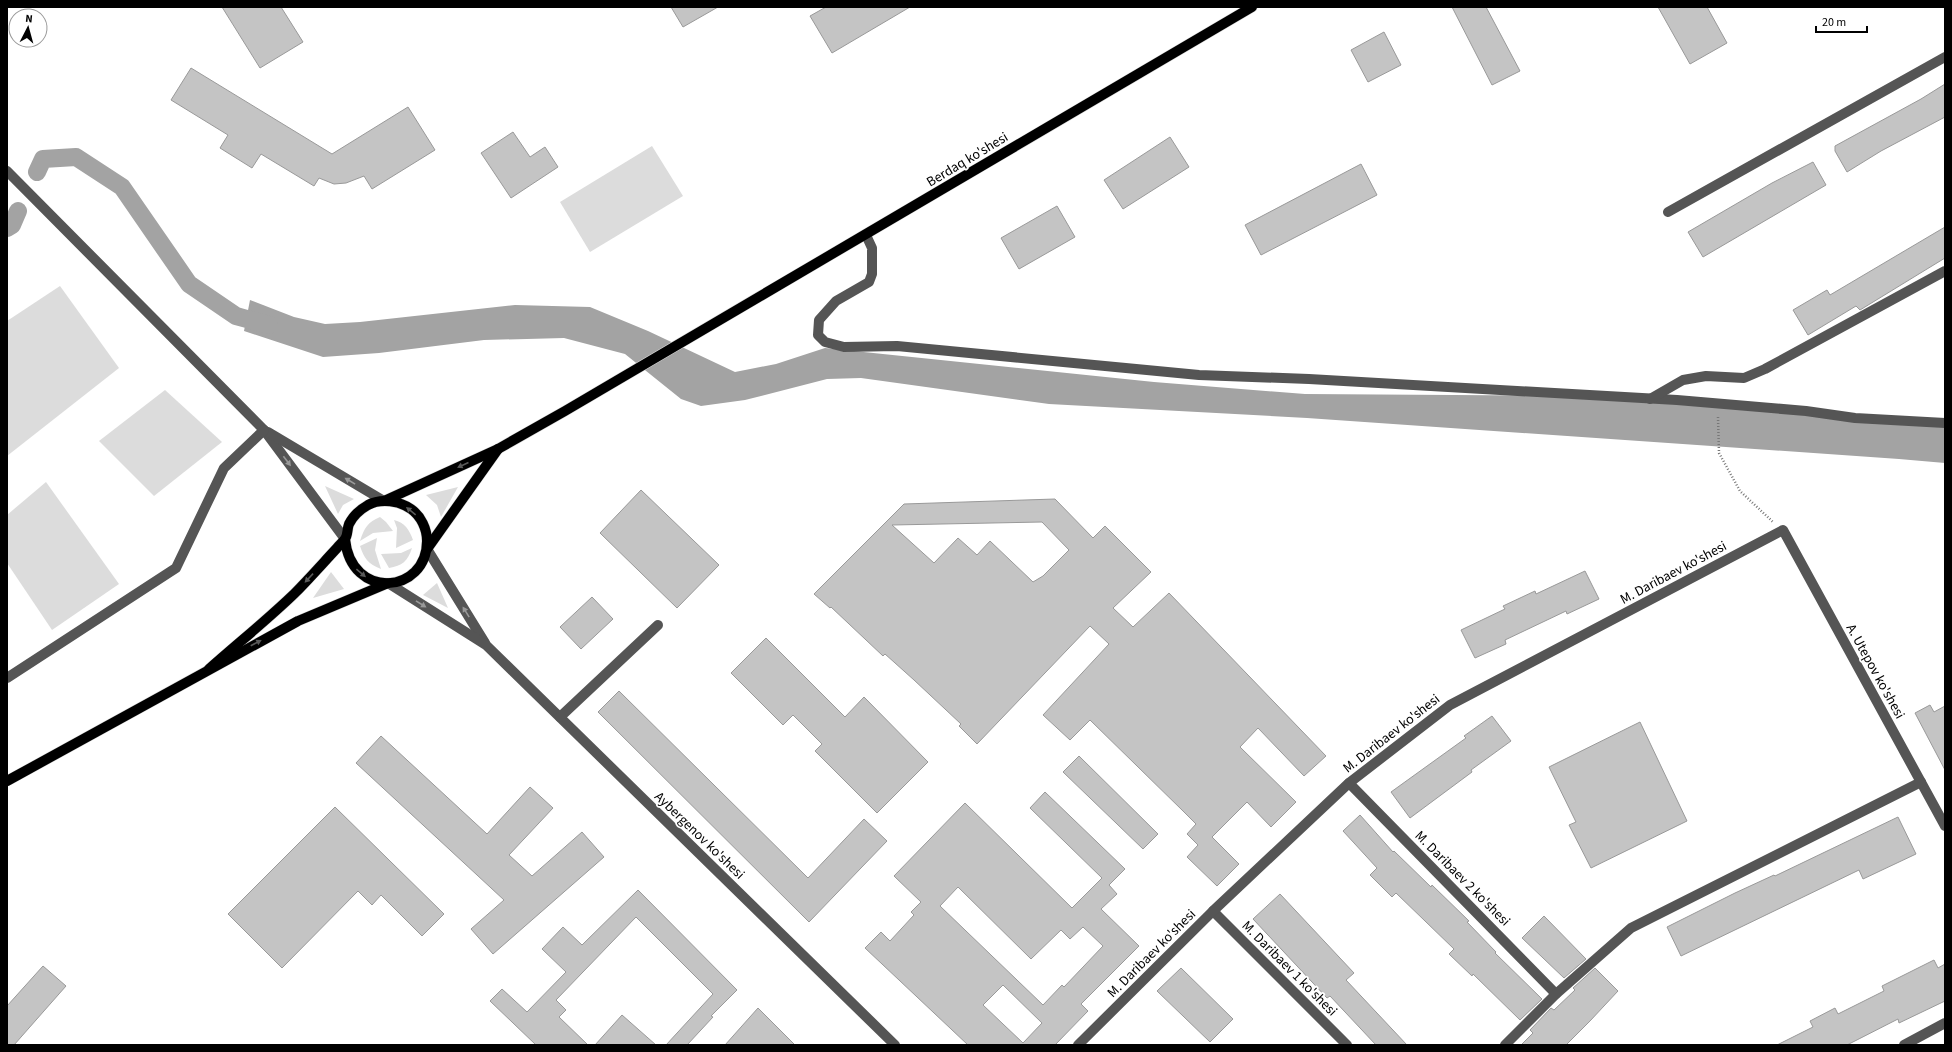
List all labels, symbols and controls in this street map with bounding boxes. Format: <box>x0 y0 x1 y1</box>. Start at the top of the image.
north arrow <box>8 8 48 48</box>
scale bar <box>1816 8 1867 34</box>
text: N <box>25 11 33 26</box>
text: 20 m <box>1822 14 1846 31</box>
street label: Berdaq ko'shesi <box>923 128 1012 192</box>
one-way arrow <box>283 456 291 466</box>
one-way arrow <box>456 463 468 469</box>
one-way arrow <box>345 477 355 485</box>
one-way arrow <box>406 506 417 515</box>
street label: M. Daribaev ko'shesi <box>1617 536 1730 609</box>
one-way arrow <box>355 568 366 577</box>
one-way arrow <box>305 573 314 582</box>
one-way arrow <box>416 600 426 608</box>
one-way arrow <box>462 606 469 617</box>
street label: A. Utepov ko'shesi <box>1841 620 1910 723</box>
one-way arrow <box>250 640 262 647</box>
street label: M. Daribaev ko'shesi <box>1339 690 1444 778</box>
street label: Aybergenov ko'shesi <box>650 787 749 884</box>
street label: M. Daribaev 2 ko'shesi <box>1410 826 1515 931</box>
street label: M. Daribaev ko'shesi <box>1103 905 1201 1003</box>
street label: M. Daribaev 1 ko'shesi <box>1237 916 1342 1021</box>

